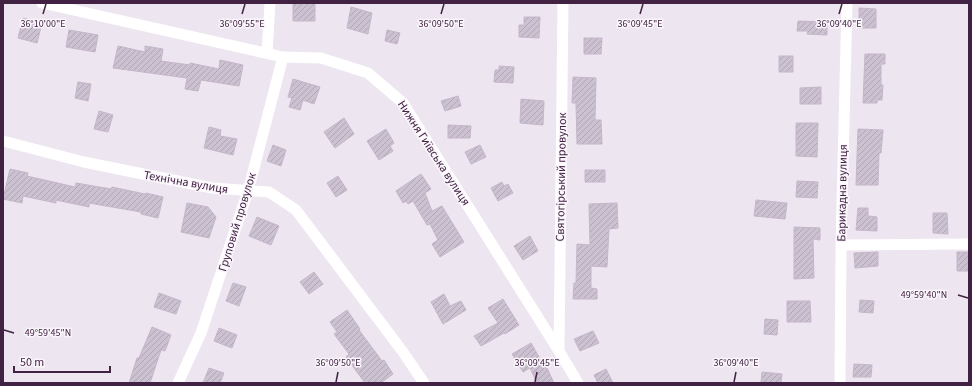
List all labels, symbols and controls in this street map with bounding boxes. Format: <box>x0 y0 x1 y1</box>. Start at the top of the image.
text: 36°10'00"E <box>20 17 66 31</box>
text: 36°09'55"E <box>219 17 265 31</box>
text: 36°09'50"E <box>418 17 464 31</box>
text: 36°09'45"E <box>617 17 663 31</box>
text: 36°09'40"E <box>816 17 862 31</box>
street label: Нижня Гиївська вулиця <box>393 97 474 209</box>
street label: Святогірський провулок <box>552 112 571 242</box>
street label: Барикадна вулиця <box>833 144 852 242</box>
street label: Технічна вулиця <box>142 167 229 198</box>
street label: Груповий провулок <box>214 170 261 274</box>
text: 49°59'40"N <box>901 288 947 302</box>
text: 49°59'45"N <box>25 326 71 340</box>
scale bar <box>14 348 110 374</box>
text: 50 m <box>20 354 44 371</box>
text: 36°09'50"E <box>315 356 361 370</box>
text: 36°09'45"E <box>514 356 560 370</box>
text: 36°09'40"E <box>713 356 759 370</box>

